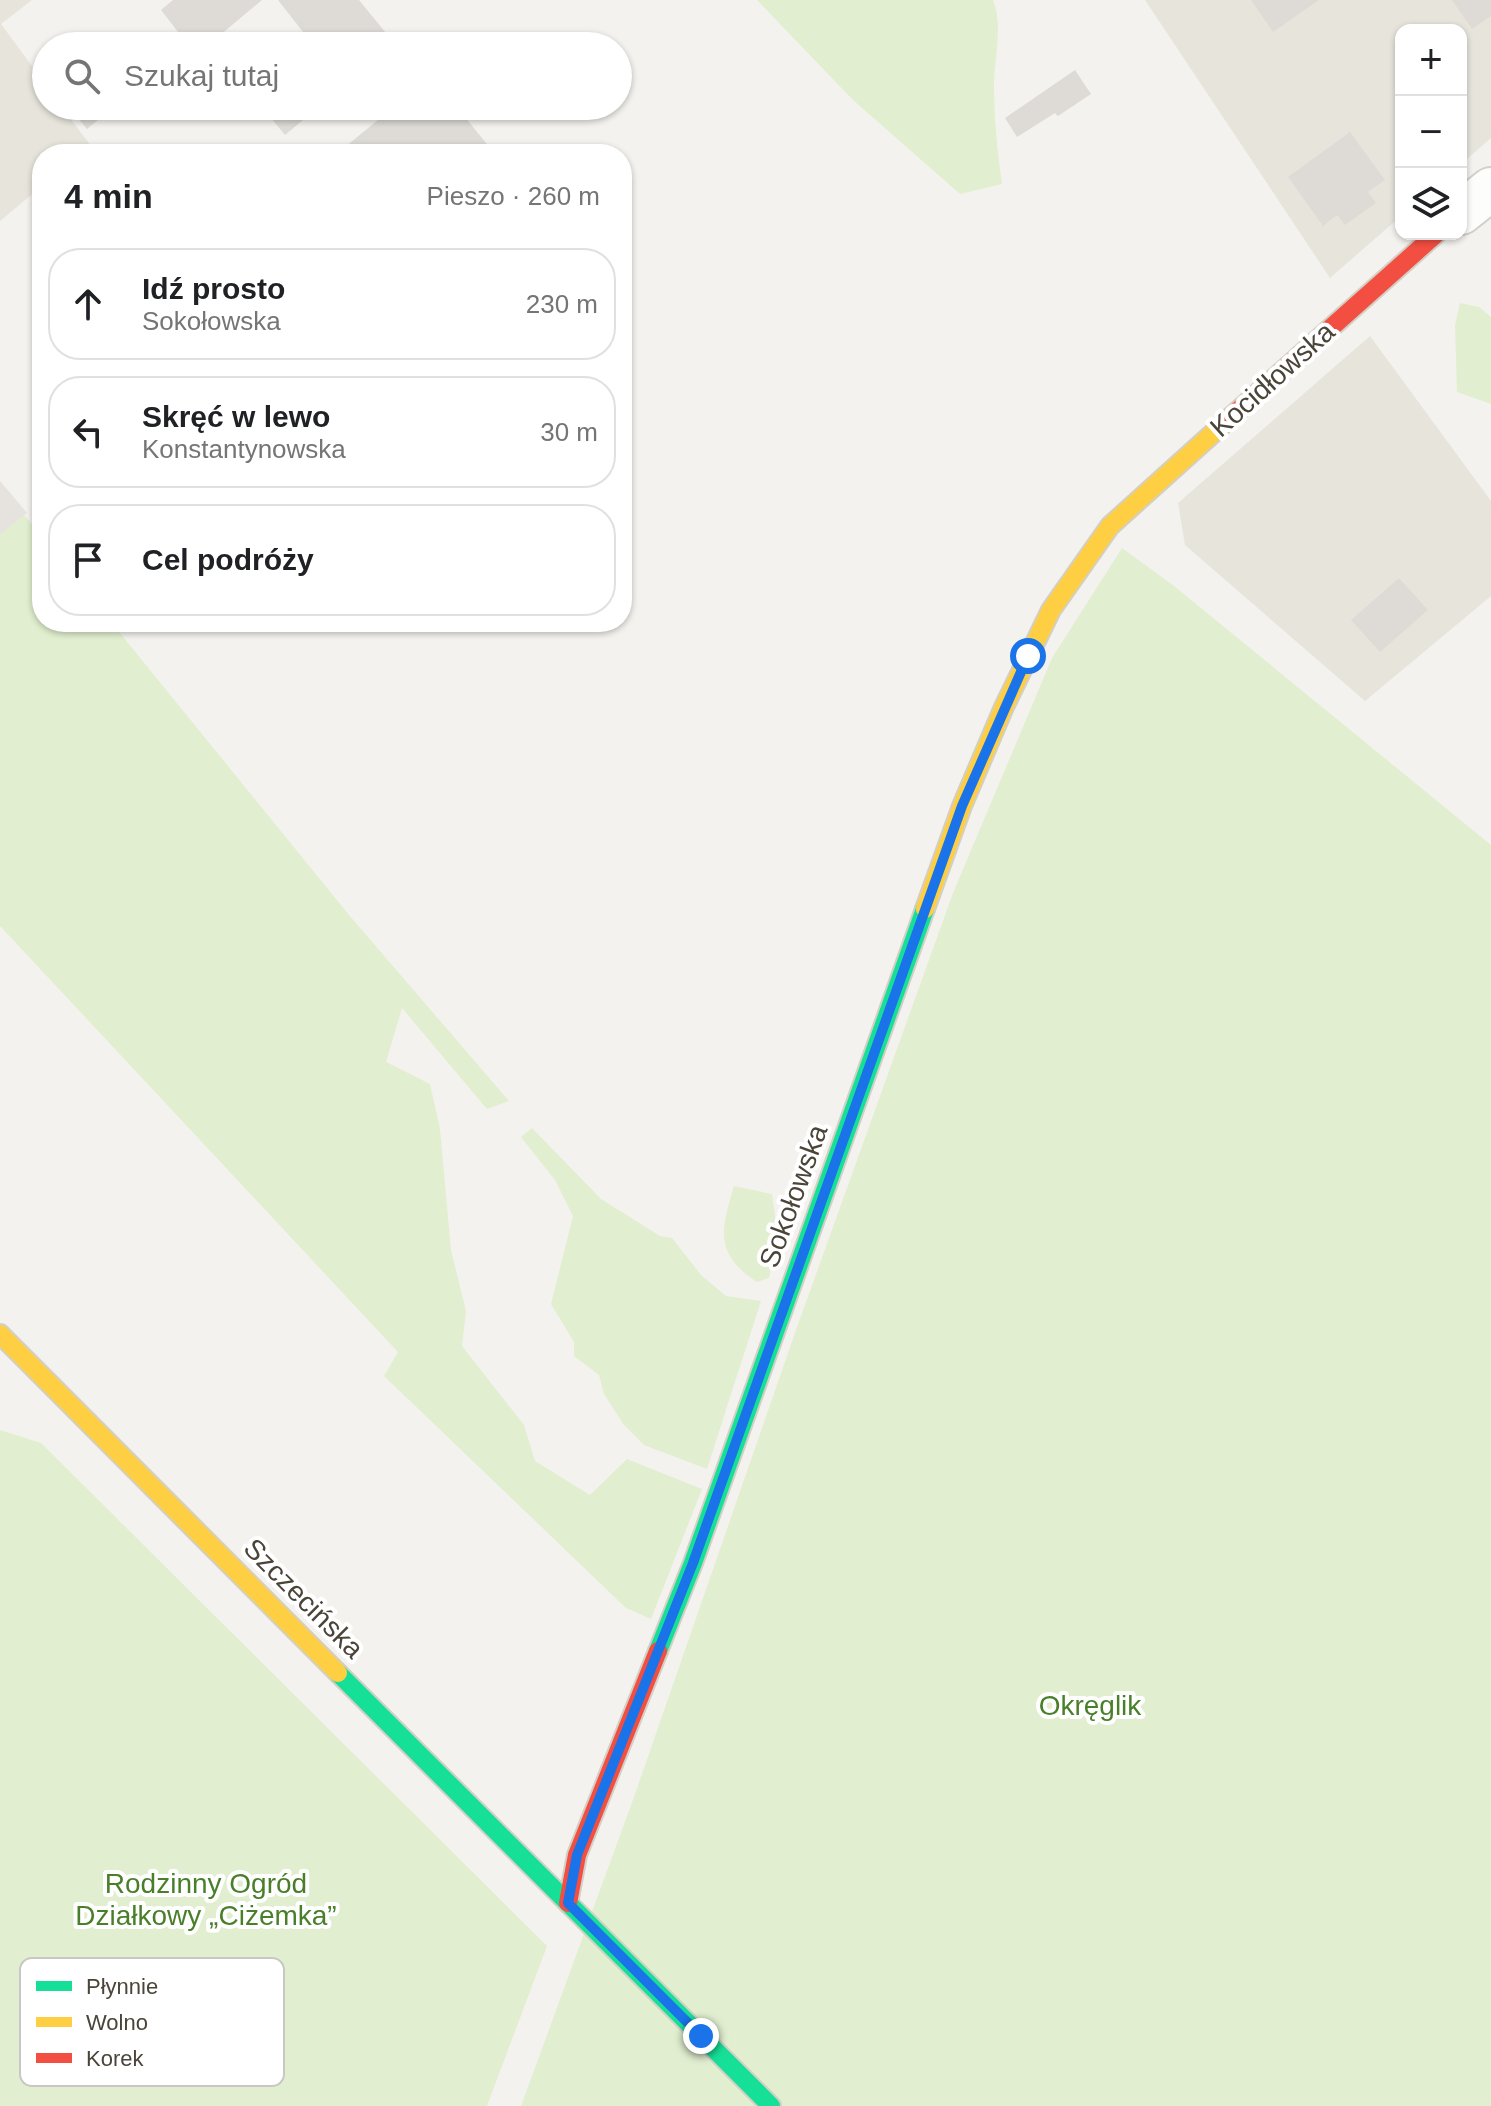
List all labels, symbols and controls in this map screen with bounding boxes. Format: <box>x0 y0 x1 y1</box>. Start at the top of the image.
map controls <box>1395 24 1467 240</box>
button: + <box>1395 24 1467 96</box>
search box <box>32 32 632 120</box>
icon: search <box>60 54 104 98</box>
text: Szukaj tutaj <box>124 59 279 92</box>
button: − <box>1395 96 1467 168</box>
button: layers <box>1395 168 1467 240</box>
text: 4 min <box>64 177 153 215</box>
text: Pieszo · 260 m <box>427 181 600 211</box>
text: Idź prosto <box>142 272 285 305</box>
icon: ahead <box>66 282 110 326</box>
text: 230 m <box>526 289 598 319</box>
text: Sokołowska <box>142 306 281 336</box>
street label: Kocidłowska <box>1204 316 1341 443</box>
text: Skręć w lewo <box>142 400 330 433</box>
icon: left <box>66 410 110 454</box>
text: 30 m <box>540 417 598 447</box>
text: Konstantynowska <box>142 434 346 464</box>
icon: arrive <box>66 538 110 582</box>
text: Cel podróży <box>142 543 314 576</box>
route start <box>1010 638 1046 674</box>
street label: Sokołowska <box>753 1120 834 1272</box>
street label: Szczecińska <box>238 1532 370 1665</box>
park label: Okręglik <box>1039 1690 1142 1721</box>
park label: Rodzinny Ogród Działkowy „Ciżemka” <box>75 1868 337 1931</box>
legend <box>20 1958 284 2086</box>
text: Płynnie <box>86 1974 158 1999</box>
text: Wolno <box>86 2010 148 2035</box>
route end <box>683 2018 719 2054</box>
text: Korek <box>86 2046 144 2071</box>

